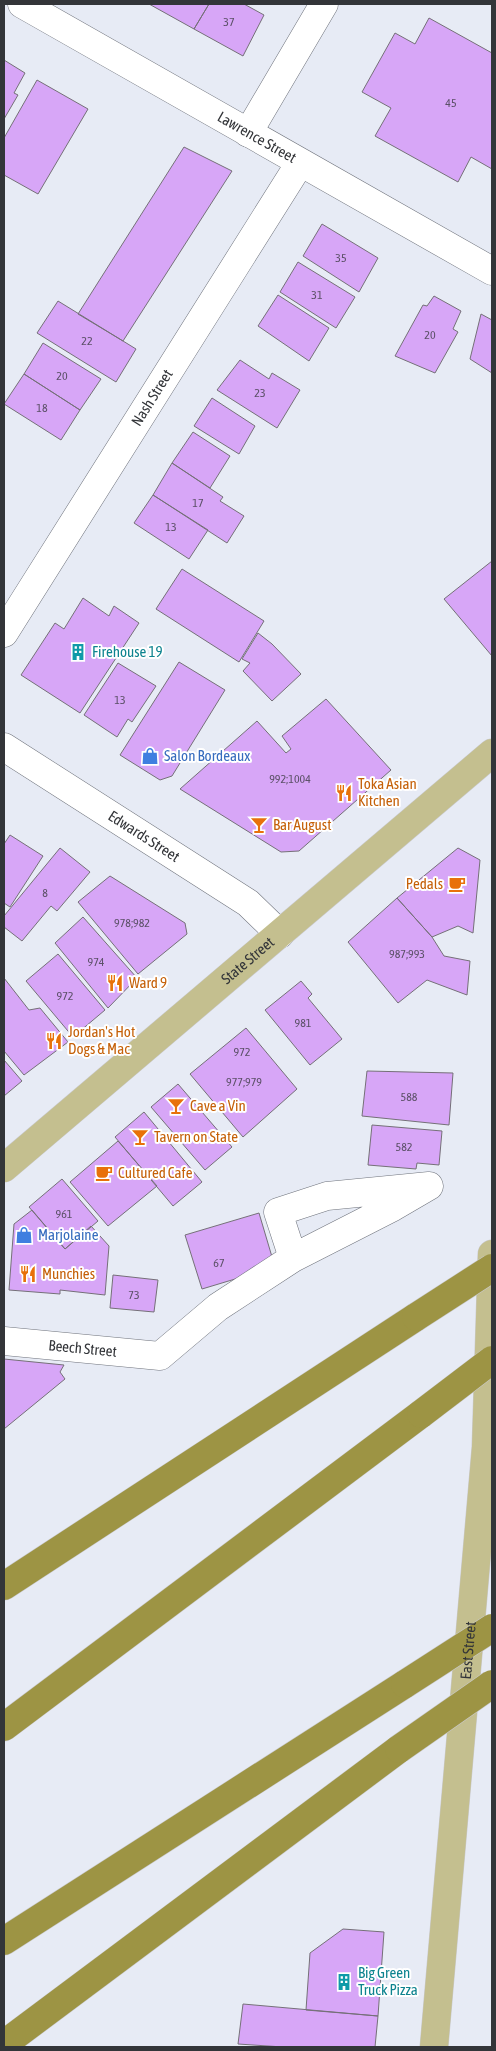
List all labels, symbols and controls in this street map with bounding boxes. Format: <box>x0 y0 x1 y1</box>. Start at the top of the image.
house number: 37 <box>223 15 235 29</box>
house number: 45 <box>445 96 457 110</box>
street label: Lawrence Street <box>215 108 299 166</box>
house number: 35 <box>335 251 347 265</box>
house number: 31 <box>311 288 323 302</box>
house number: 20 <box>424 328 436 342</box>
house number: 22 <box>81 334 93 348</box>
street label: Nash Street <box>128 366 176 429</box>
house number: 20 <box>56 369 68 383</box>
house number: 23 <box>254 386 266 400</box>
house number: 18 <box>36 401 48 415</box>
house number: 17 <box>192 496 204 510</box>
house number: 13 <box>165 520 177 534</box>
building icon: Firehouse 19 <box>68 642 88 662</box>
place label: Firehouse 19 <box>92 643 163 660</box>
house number: 13 <box>114 693 126 707</box>
shop icon: Salon Bordeaux <box>140 746 160 766</box>
place label: Salon Bordeaux <box>164 747 250 764</box>
house number: 992;1004 <box>269 772 311 786</box>
place label: Toka Asian Kitchen <box>358 775 417 809</box>
restaurant icon: Toka Asian Kitchen <box>334 783 354 803</box>
street label: Edwards Street <box>105 807 183 865</box>
bar icon: Bar August <box>249 815 269 835</box>
place label: Bar August <box>273 816 331 833</box>
cafe icon: Pedals <box>447 874 467 894</box>
place label: Pedals <box>406 875 443 892</box>
house number: 8 <box>42 886 48 900</box>
house number: 978;982 <box>114 916 150 930</box>
street label: State Street <box>218 933 277 987</box>
house number: 987;993 <box>389 947 425 961</box>
house number: 974 <box>88 955 105 969</box>
restaurant icon: Ward 9 <box>105 973 125 993</box>
place label: Ward 9 <box>129 974 167 991</box>
house number: 972 <box>57 989 73 1003</box>
house number: 981 <box>295 1016 312 1030</box>
place label: Jordan's Hot Dogs & Mac <box>68 1023 135 1057</box>
restaurant icon: Jordan's Hot Dogs & Mac <box>44 1031 64 1051</box>
house number: 972 <box>234 1045 250 1059</box>
house number: 977;979 <box>226 1075 262 1089</box>
house number: 588 <box>401 1090 418 1104</box>
bar icon: Cave a Vin <box>166 1096 186 1116</box>
place label: Cave a Vin <box>190 1097 246 1114</box>
bar icon: Tavern on State <box>130 1127 150 1147</box>
place label: Tavern on State <box>154 1128 238 1145</box>
house number: 582 <box>396 1140 412 1154</box>
cafe icon: Cultured Cafe <box>94 1163 114 1183</box>
place label: Cultured Cafe <box>118 1164 193 1181</box>
house number: 961 <box>56 1207 73 1221</box>
shop icon: Marjolaine <box>14 1225 34 1245</box>
place label: Marjolaine <box>38 1226 99 1243</box>
house number: 67 <box>213 1256 225 1270</box>
restaurant icon: Munchies <box>18 1264 38 1284</box>
place label: Munchies <box>42 1265 95 1282</box>
house number: 73 <box>128 1288 140 1302</box>
street label: Beech Street <box>48 1336 118 1360</box>
street label: East Street <box>457 1621 479 1680</box>
place label: Big Green Truck Pizza <box>358 1964 418 1998</box>
building icon: Big Green Truck Pizza <box>334 1972 354 1992</box>

